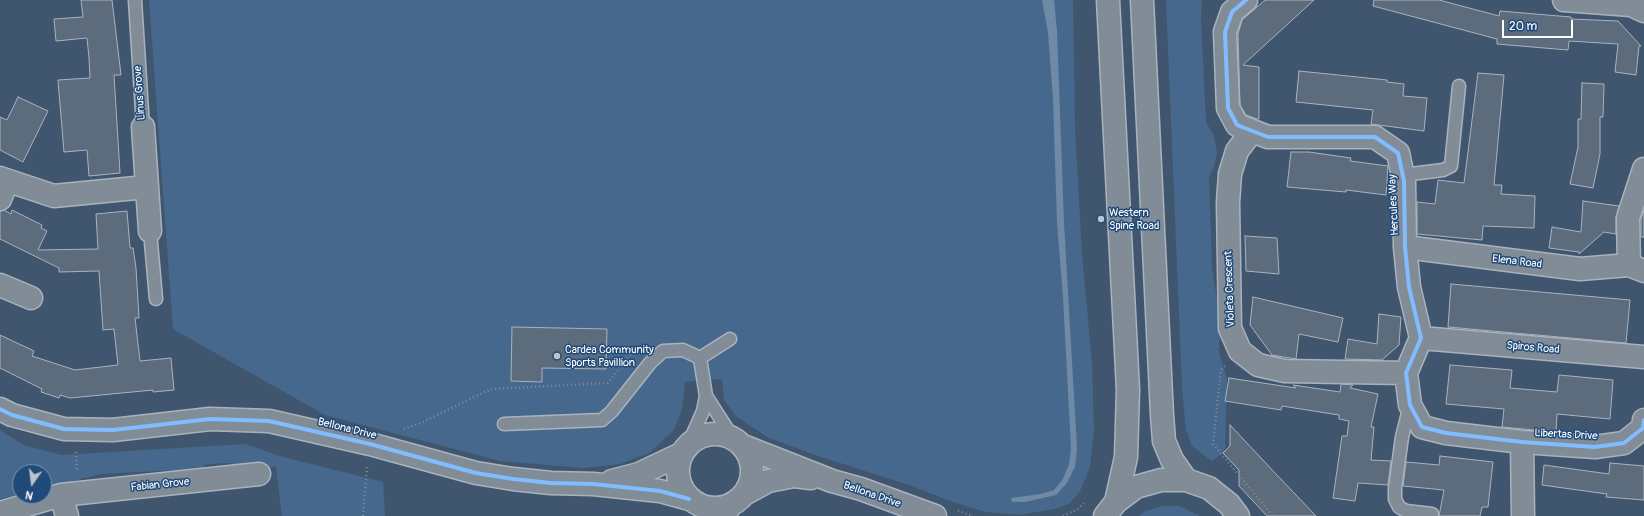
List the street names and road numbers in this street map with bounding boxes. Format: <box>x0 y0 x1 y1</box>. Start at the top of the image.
street label: Linus Grove <box>132 65 148 121</box>
street label: Hercules Way <box>1386 174 1402 236</box>
street label: Violeta Crescent <box>1222 250 1238 328</box>
street label: Elena Road <box>1491 252 1543 272</box>
street label: Spiros Road <box>1506 339 1560 357</box>
street label: Bellona Drive <box>316 415 378 443</box>
street label: Libertas Drive <box>1534 427 1598 443</box>
street label: Fabian Grove <box>130 475 190 495</box>
street label: Bellona Drive <box>842 479 902 511</box>

